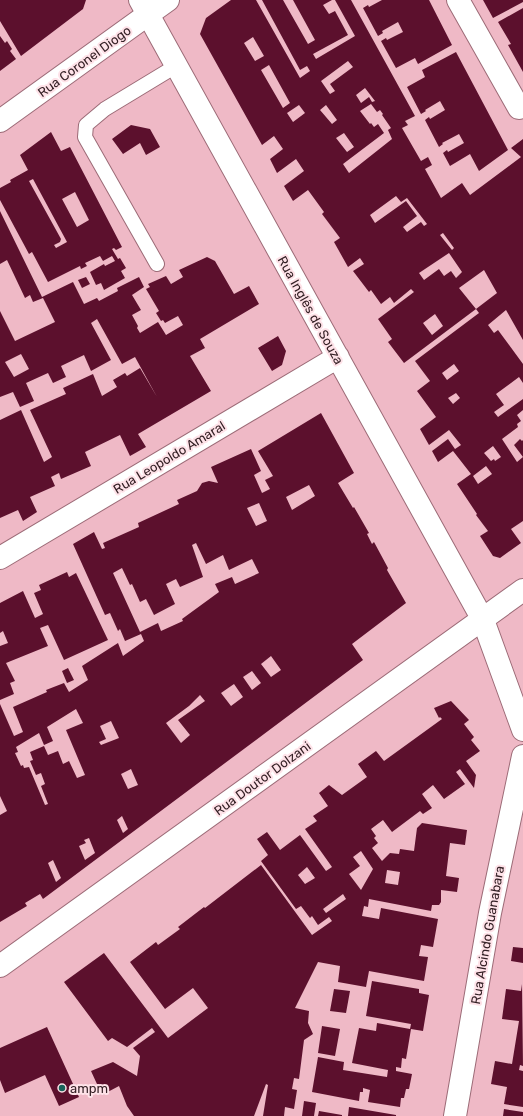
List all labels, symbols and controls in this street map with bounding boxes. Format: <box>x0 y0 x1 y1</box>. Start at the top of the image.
street label: Rua Coronel Diogo <box>35 23 134 101</box>
street label: Rua Inglês de Souza <box>274 253 347 368</box>
street label: Rua Leopoldo Amaral <box>111 418 228 497</box>
street label: Rua Doutor Dolzani <box>211 738 314 818</box>
street label: Rua Alcindo Guanabara <box>468 865 507 1006</box>
place label: ampm <box>70 1081 108 1096</box>
marker: ampm <box>57 1083 67 1093</box>

